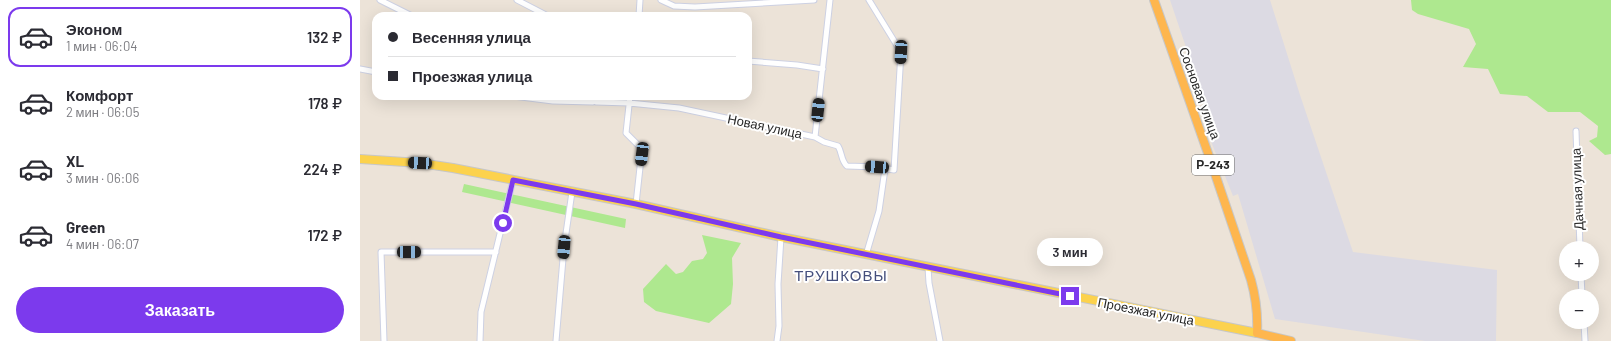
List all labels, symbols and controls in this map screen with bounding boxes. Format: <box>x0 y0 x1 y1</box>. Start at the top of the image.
icon: car <box>18 19 54 55</box>
text: Эконом <box>66 20 122 38</box>
text: 132 ₽ <box>307 28 342 46</box>
text: Весенняя улица <box>412 28 531 46</box>
text: 1 мин · 06:04 <box>66 38 137 54</box>
car <box>894 40 908 64</box>
street label: Сосновая улица <box>1176 45 1224 142</box>
text: Проезжая улица <box>412 67 532 85</box>
icon: car <box>18 85 54 121</box>
text: Комфорт <box>66 86 133 104</box>
text: 178 ₽ <box>308 94 342 112</box>
car <box>811 97 825 123</box>
text: 2 мин · 06:05 <box>66 104 139 120</box>
street label: Новая улица <box>726 110 805 142</box>
car <box>635 141 649 167</box>
street label: Дачная улица <box>1568 147 1586 230</box>
icon: car <box>18 151 54 187</box>
text: XL <box>66 152 84 170</box>
road number: Р-243 <box>1192 155 1234 175</box>
car <box>408 156 432 170</box>
text: 224 ₽ <box>303 160 342 178</box>
car <box>865 160 889 174</box>
text: 3 мин · 06:06 <box>66 170 139 186</box>
route start <box>494 214 512 232</box>
icon: car <box>18 217 54 253</box>
text: Green <box>66 218 105 236</box>
text: 172 ₽ <box>308 226 342 244</box>
car <box>557 235 571 259</box>
text: 4 мин · 06:07 <box>66 236 139 252</box>
callout: 3 мин <box>1037 238 1103 266</box>
map controls <box>1559 241 1599 329</box>
button: + <box>1559 241 1599 281</box>
text: 3 мин <box>1053 244 1087 260</box>
car <box>397 246 421 258</box>
district label: ТРУШКОВЫ <box>794 266 888 284</box>
button: Заказать <box>16 287 344 333</box>
route end <box>1061 287 1079 305</box>
button: − <box>1559 289 1599 329</box>
street label: Проезжая улица <box>1096 294 1196 328</box>

